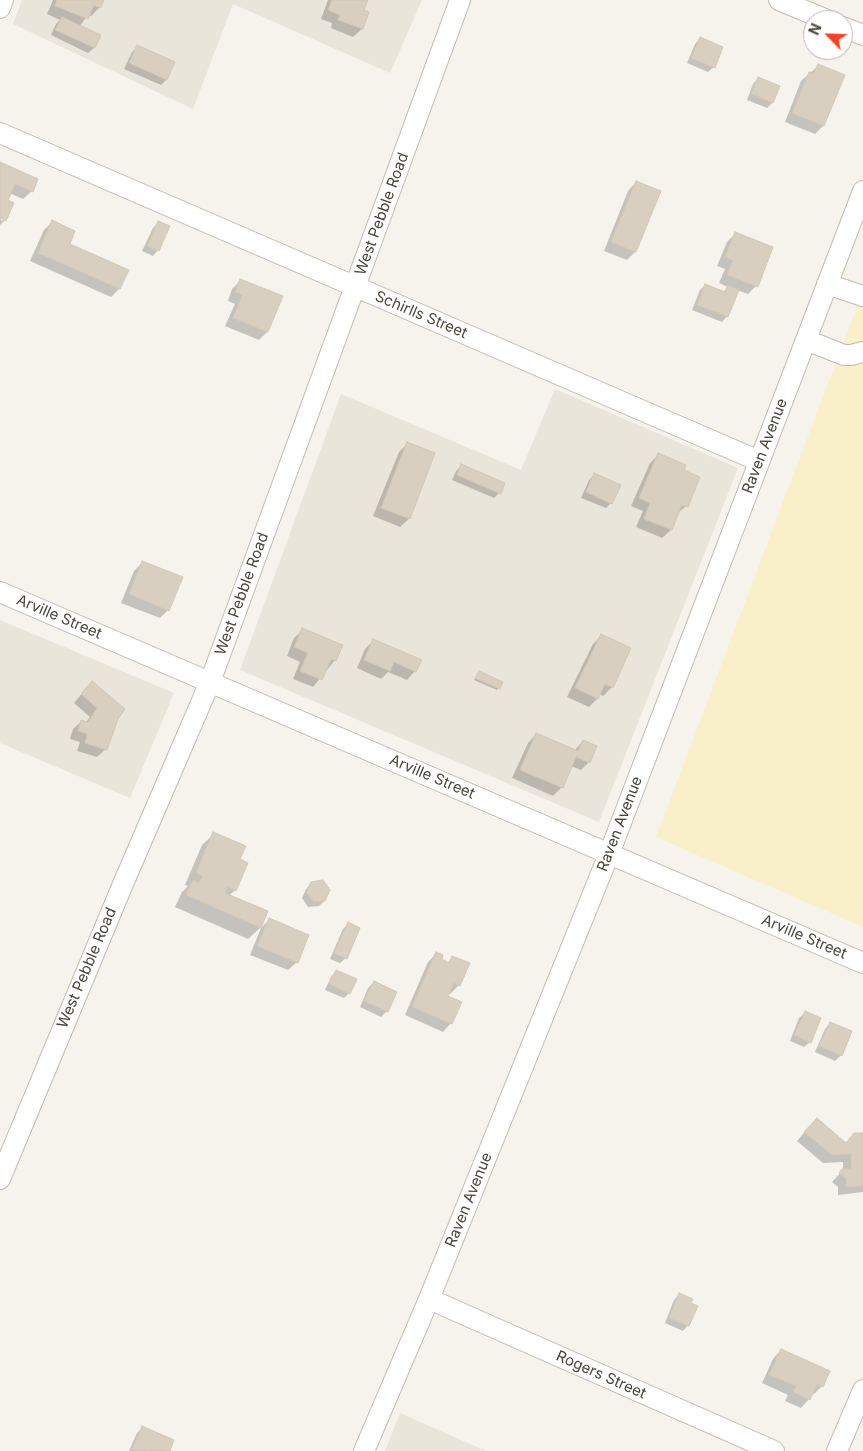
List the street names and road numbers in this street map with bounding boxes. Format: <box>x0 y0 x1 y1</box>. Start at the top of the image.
street label: West Pebble Road <box>351 150 413 278</box>
street label: Schirlls Street <box>372 288 470 342</box>
street label: Raven Avenue <box>739 396 791 496</box>
street label: West Pebble Road <box>211 530 273 658</box>
street label: Arville Street <box>14 591 104 643</box>
street label: Arville Street <box>387 751 477 803</box>
street label: Raven Avenue <box>594 774 646 874</box>
street label: West Pebble Road <box>53 905 121 1031</box>
street label: Arville Street <box>759 911 849 963</box>
street label: Raven Avenue <box>442 1150 496 1250</box>
street label: Rogers Street <box>553 1347 649 1403</box>

